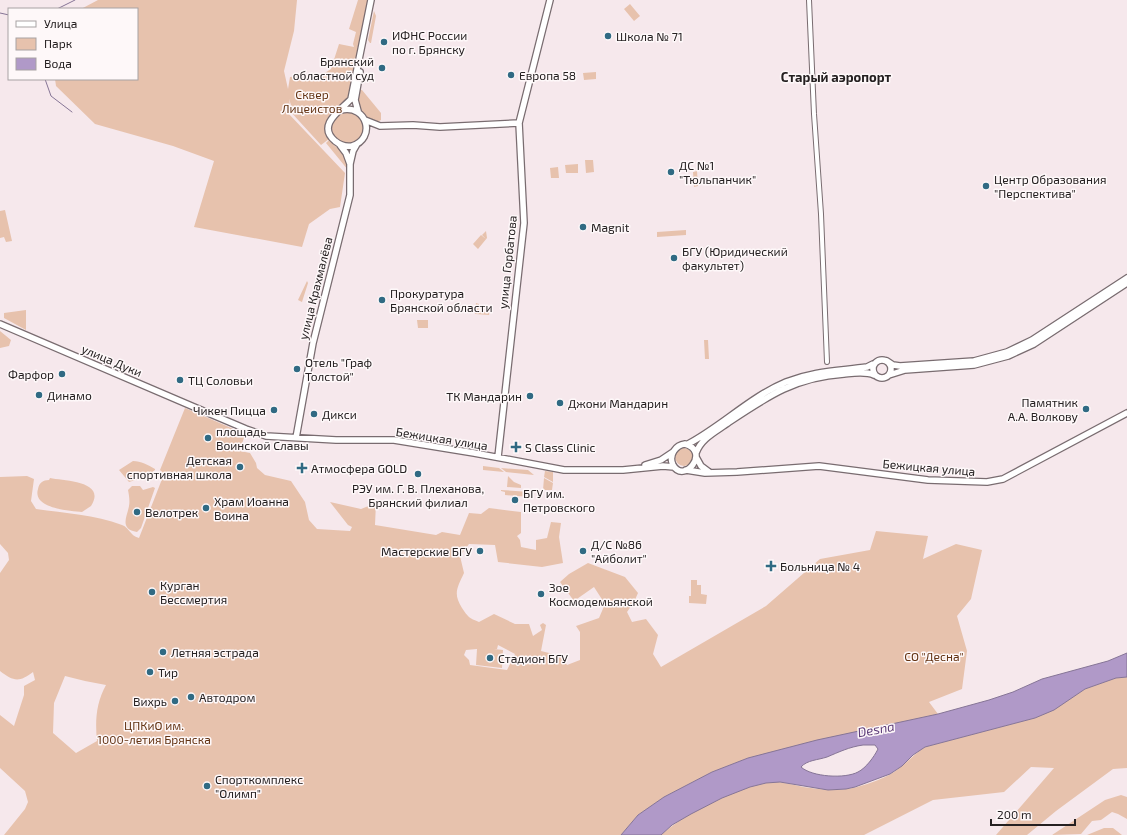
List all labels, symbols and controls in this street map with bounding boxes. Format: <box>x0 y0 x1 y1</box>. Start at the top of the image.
legend <box>8 8 138 80</box>
text: Улица <box>44 16 77 30</box>
place label: ИФНС России по г. Брянску <box>392 28 467 57</box>
place label: Школа № 71 <box>616 29 683 43</box>
marker: Школа № 71 <box>603 31 613 41</box>
text: Парк <box>44 36 73 50</box>
marker: ИФНС России по г. Брянску <box>379 37 389 47</box>
place label: Брянский областной суд <box>293 54 374 83</box>
text: Вода <box>44 56 72 70</box>
marker: Брянский областной суд <box>377 63 387 73</box>
place label: Европа 58 <box>519 68 576 82</box>
district label: Старый аэропорт <box>781 69 892 85</box>
marker: Европа 58 <box>506 70 516 80</box>
park label: Сквер Лицеистов <box>282 87 342 115</box>
place label: ДС №1 "Тюльпанчик" <box>679 158 756 186</box>
marker: ДС №1 "Тюльпанчик" <box>666 167 676 177</box>
place label: Центр Образования "Перспектива" <box>994 172 1106 200</box>
marker: Центр Образования "Перспектива" <box>981 181 991 191</box>
street label: улица Горбатова <box>495 215 520 309</box>
place label: Magnit <box>591 220 630 234</box>
marker: Magnit <box>578 222 588 232</box>
street label: улица Крахмалёва <box>295 235 336 341</box>
place label: БГУ (Юридический факультет) <box>682 244 788 273</box>
marker: БГУ (Юридический факультет) <box>669 253 679 263</box>
place label: Прокуратура Брянской области <box>390 286 492 314</box>
marker: Прокуратура Брянской области <box>377 295 387 305</box>
street label: улица Дуки <box>79 341 144 380</box>
place label: Отель "Граф Толстой" <box>305 355 372 383</box>
marker: Отель "Граф Толстой" <box>292 364 302 374</box>
place label: Фарфор <box>8 367 54 381</box>
marker: Фарфор <box>57 369 67 379</box>
place label: ТЦ Соловьи <box>188 373 253 387</box>
marker: ТЦ Соловьи <box>175 375 185 385</box>
place label: Динамо <box>47 388 92 402</box>
place label: ТК Мандарин <box>446 389 522 403</box>
marker: Динамо <box>34 390 44 400</box>
marker: ТК Мандарин <box>525 391 535 401</box>
place label: Памятник А.А. Волкову <box>1008 395 1079 424</box>
place label: Джони Мандарин <box>568 396 668 410</box>
marker: Джони Мандарин <box>555 398 565 408</box>
place label: Чикен Пицца <box>193 403 266 417</box>
marker: Памятник А.А. Волкову <box>1081 404 1091 414</box>
marker: Чикен Пицца <box>269 405 279 415</box>
place label: Дикси <box>322 407 357 421</box>
marker: Дикси <box>309 409 319 419</box>
place label: площадь Воинской Славы <box>216 424 309 452</box>
street label: Бежицкая улица <box>395 424 489 453</box>
marker: площадь Воинской Славы <box>203 433 213 443</box>
place label: S Class Clinic <box>525 440 596 454</box>
marker: S Class Clinic <box>510 441 522 453</box>
place label: Детская спортивная школа <box>127 453 232 481</box>
street label: Бежицкая улица <box>882 456 976 479</box>
place label: Атмосфера GOLD <box>311 461 407 475</box>
marker: Детская спортивная школа <box>235 462 245 472</box>
marker: Атмосфера GOLD <box>296 462 308 474</box>
marker: РЭУ им. Г. В. Плеханова, Брянский филиал <box>413 469 423 479</box>
place label: РЭУ им. Г. В. Плеханова, Брянский филиал <box>352 481 484 509</box>
place label: БГУ им. Петровского <box>523 486 595 514</box>
place label: Храм Иоанна Воина <box>214 494 289 522</box>
marker: БГУ им. Петровского <box>510 495 520 505</box>
marker: Храм Иоанна Воина <box>201 503 211 513</box>
place label: Велотрек <box>145 505 199 519</box>
marker: Велотрек <box>132 507 142 517</box>
place label: Д/С №86 "Айболит" <box>591 537 647 565</box>
place label: Мастерские БГУ <box>381 544 472 558</box>
marker: Мастерские БГУ <box>475 546 485 556</box>
marker: Д/С №86 "Айболит" <box>578 546 588 556</box>
place label: Больница № 4 <box>780 559 860 573</box>
marker: Больница № 4 <box>765 560 777 572</box>
place label: Курган Бессмертия <box>160 578 227 606</box>
place label: Зое Космодемьянской <box>549 580 653 608</box>
marker: Курган Бессмертия <box>147 587 157 597</box>
marker: Зое Космодемьянской <box>536 589 546 599</box>
place label: Летняя эстрада <box>171 645 259 659</box>
marker: Летняя эстрада <box>158 647 168 657</box>
park label: СО "Десна" <box>904 649 964 663</box>
place label: Стадион БГУ <box>498 651 568 665</box>
marker: Стадион БГУ <box>485 653 495 663</box>
place label: Тир <box>158 665 178 679</box>
marker: Тир <box>145 667 155 677</box>
place label: Автодром <box>199 690 255 704</box>
marker: Автодром <box>186 692 196 702</box>
place label: Вихрь <box>133 694 167 708</box>
marker: Вихрь <box>170 696 180 706</box>
park label: ЦПКиО им. 1000-летия Брянска <box>97 718 211 746</box>
water label: Desna <box>856 718 896 740</box>
place label: Спорткомплекс "Олимп" <box>215 772 303 800</box>
marker: Спорткомплекс "Олимп" <box>202 781 212 791</box>
scale bar <box>991 801 1075 827</box>
text: 200 m <box>997 807 1031 821</box>

